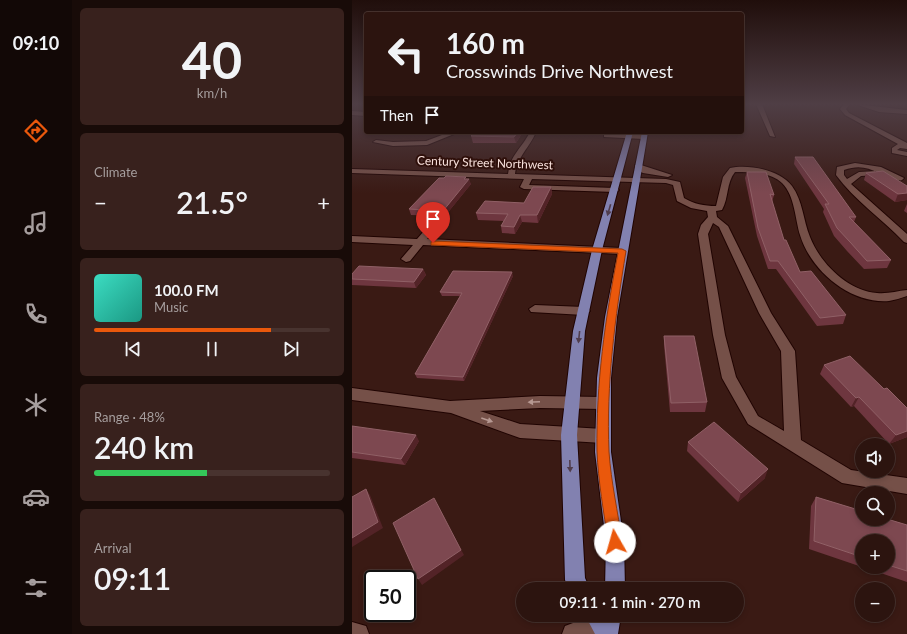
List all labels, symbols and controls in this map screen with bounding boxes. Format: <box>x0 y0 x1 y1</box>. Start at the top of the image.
text: 160 m <box>446 26 525 60</box>
text: 40 <box>182 28 242 90</box>
icon: left <box>380 28 432 80</box>
text: 09:10 <box>13 32 59 54</box>
text: Crosswinds Drive Northwest <box>446 60 673 82</box>
text: km/h <box>197 85 227 101</box>
icon: arrive <box>421 104 443 126</box>
text: Then <box>380 106 413 124</box>
icon: directions <box>22 117 50 145</box>
street label: Century Street Northwest <box>417 153 554 172</box>
text: Climate <box>94 164 137 180</box>
text: 21.5° <box>176 184 248 220</box>
text: − <box>94 189 107 216</box>
text: + <box>317 189 330 216</box>
pin <box>416 202 450 243</box>
one-way arrow <box>606 205 612 217</box>
icon: arrive <box>422 208 444 230</box>
icon: music <box>22 209 50 237</box>
text: 100.0 FM <box>154 281 219 299</box>
text: Music <box>154 299 188 315</box>
icon: phone <box>22 300 50 328</box>
one-way arrow <box>576 331 582 343</box>
icon: previous <box>122 338 144 360</box>
icon: pause <box>201 338 223 360</box>
icon: next <box>280 338 302 360</box>
icon: climate <box>22 391 50 419</box>
one-way arrow <box>528 399 540 406</box>
text: Range · 48% <box>94 409 165 425</box>
one-way arrow <box>481 417 493 423</box>
text: 240 km <box>94 429 194 465</box>
map controls <box>855 438 895 622</box>
button: sound <box>855 438 895 478</box>
one-way arrow <box>567 460 573 473</box>
icon: car <box>22 483 50 511</box>
button: search <box>855 486 895 526</box>
position arrow <box>594 521 636 563</box>
button: + <box>855 534 895 574</box>
text: Arrival <box>94 540 131 556</box>
text: 09:11 <box>94 560 171 596</box>
speed limit sign: 50 <box>364 570 416 622</box>
icon: filters <box>22 574 50 602</box>
button: − <box>855 582 895 622</box>
text: 09:11 · 1 min · 270 m <box>560 593 700 611</box>

